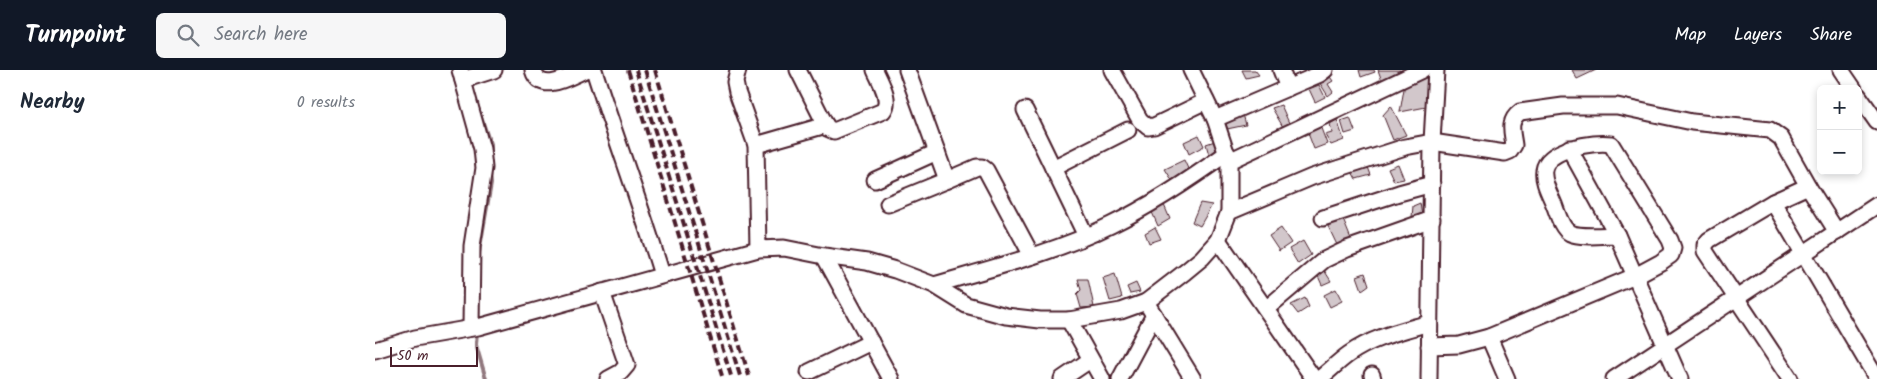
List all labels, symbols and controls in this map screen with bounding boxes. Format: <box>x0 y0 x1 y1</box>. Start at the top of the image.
search box <box>156 13 506 58</box>
text: Turnpoint <box>25 16 126 55</box>
text: Search here <box>214 20 308 50</box>
icon: search <box>174 21 202 49</box>
text: Map <box>1675 21 1706 50</box>
text: Layers <box>1734 21 1782 50</box>
text: Share <box>1810 21 1852 50</box>
map controls <box>1817 85 1862 175</box>
button: + <box>1817 85 1862 130</box>
text: Nearby <box>20 86 85 119</box>
text: 0 results <box>297 90 355 115</box>
button: − <box>1817 130 1862 175</box>
scale bar <box>390 344 477 367</box>
text: 50 m <box>397 345 428 367</box>

